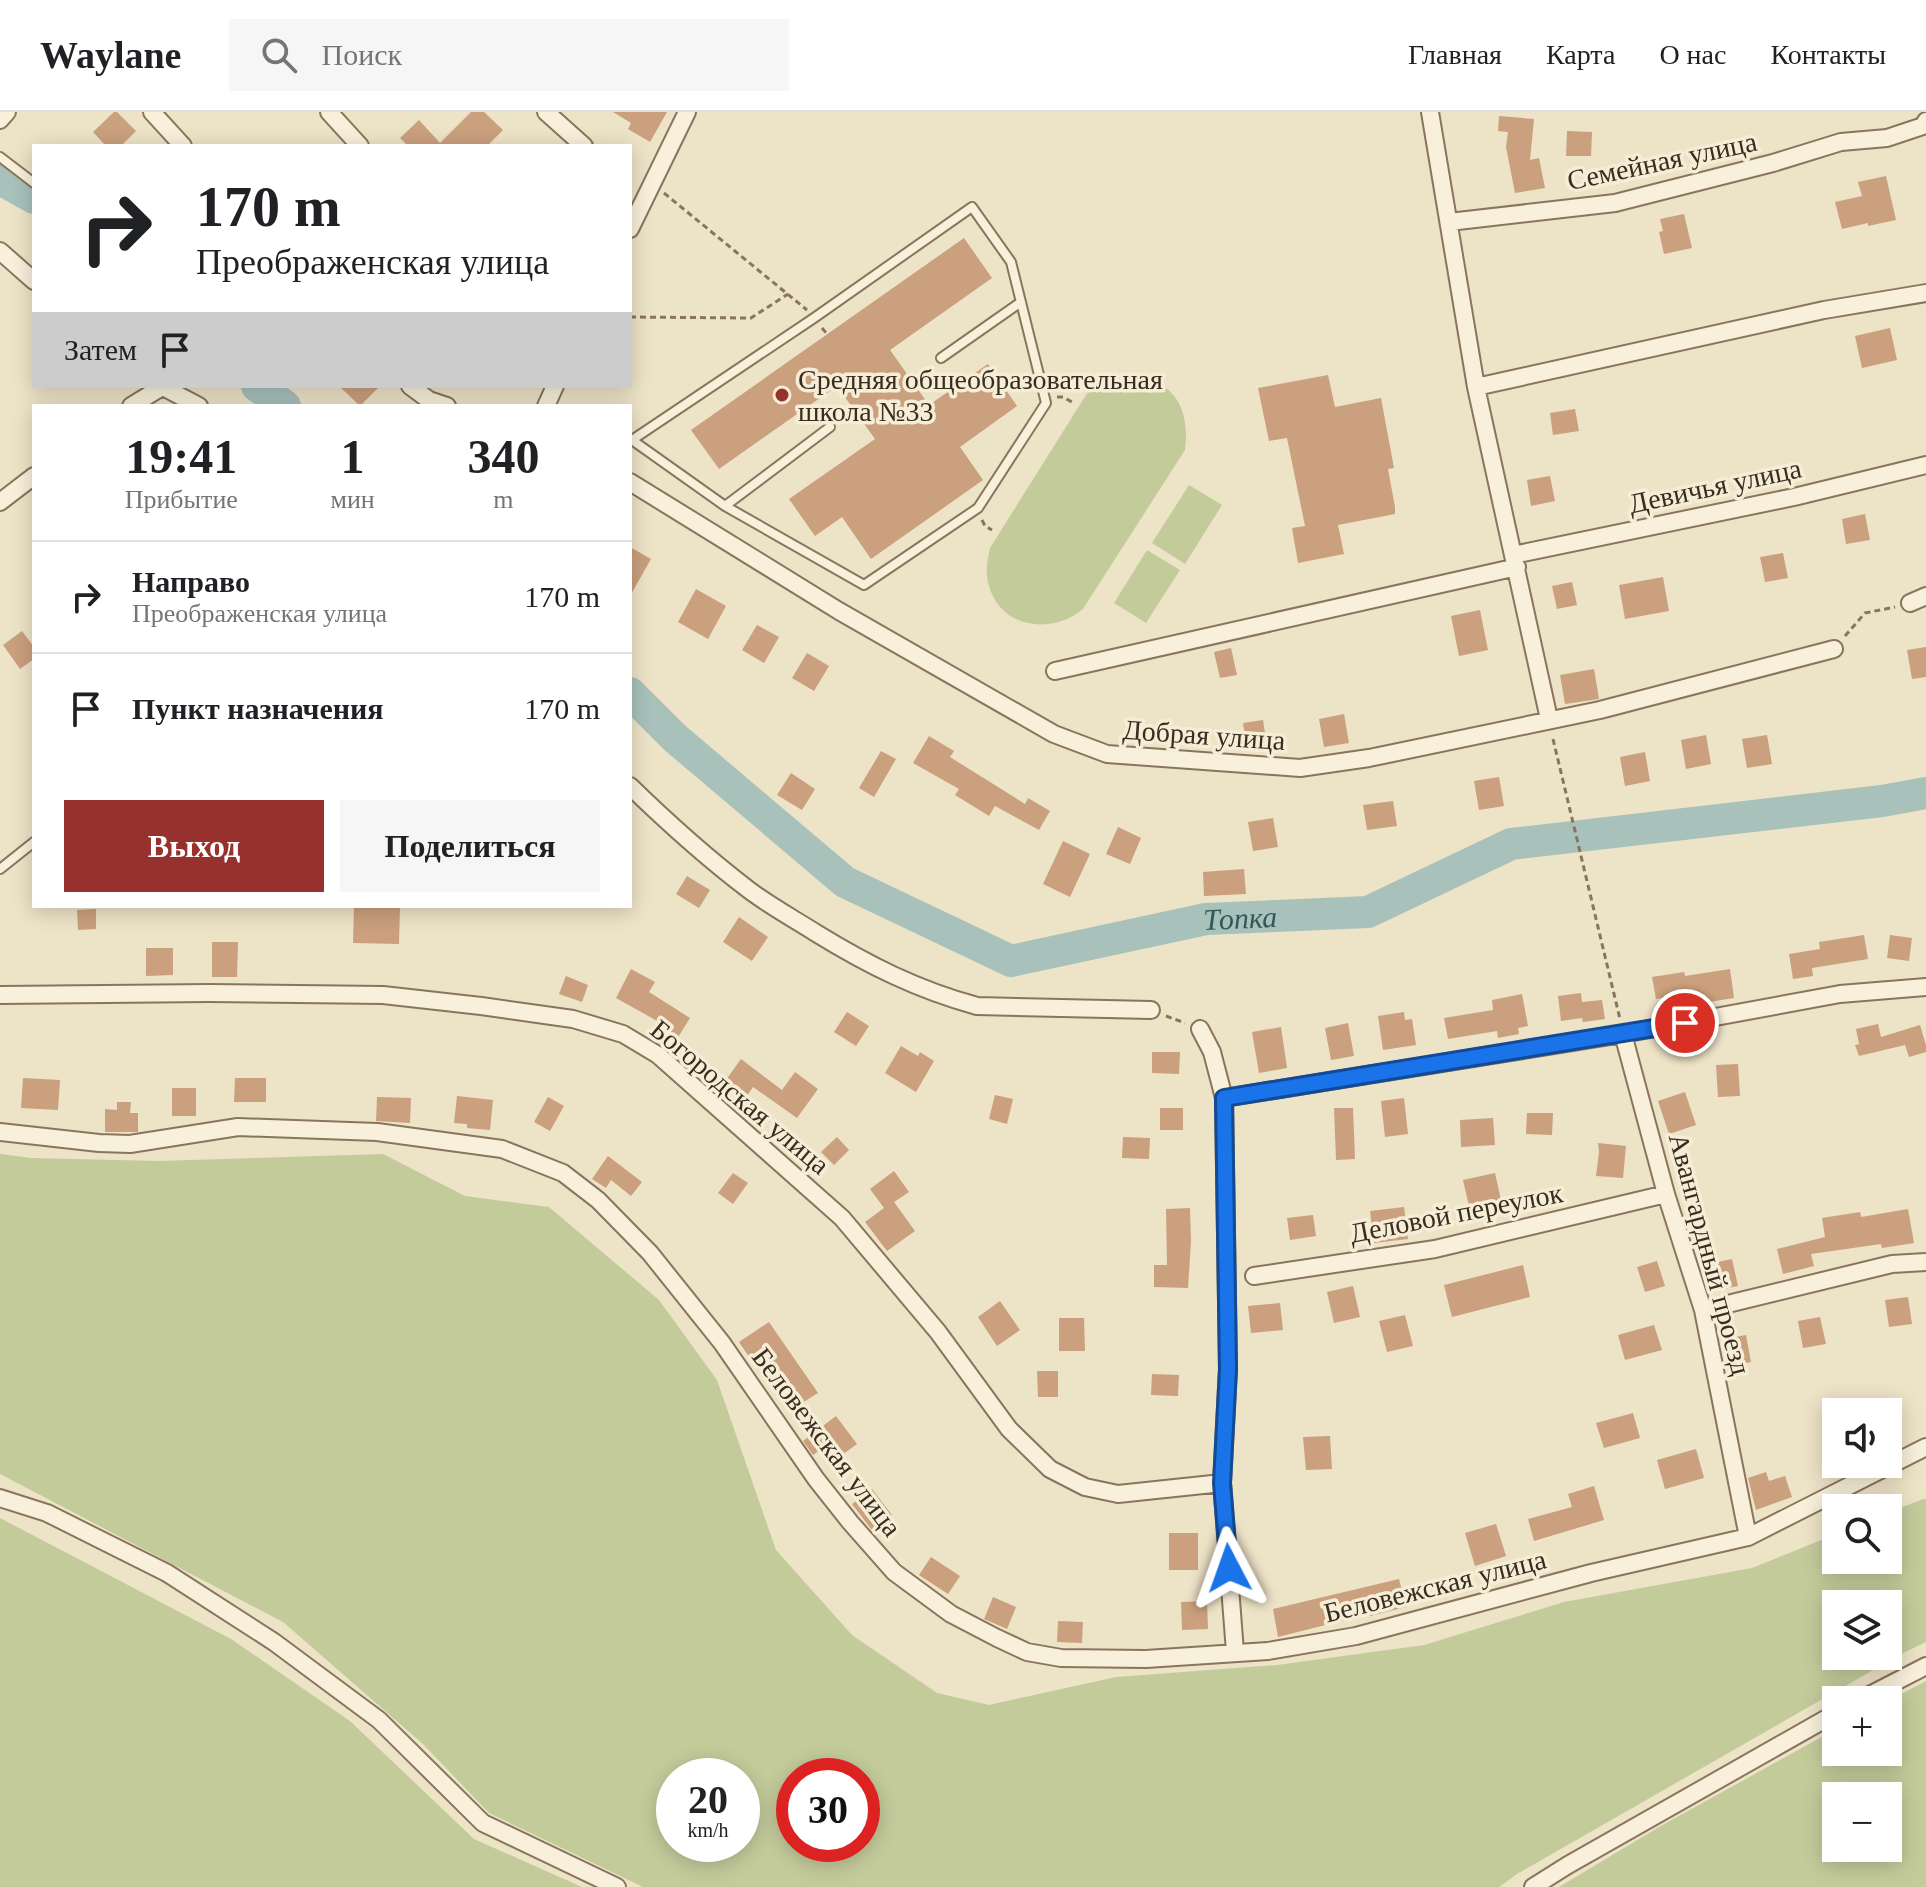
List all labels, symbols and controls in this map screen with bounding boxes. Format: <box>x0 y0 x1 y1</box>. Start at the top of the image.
search box <box>229 19 789 91</box>
icon: search <box>257 33 301 77</box>
text: Waylane <box>40 34 181 76</box>
text: Поиск <box>321 38 402 71</box>
text: Главная <box>1408 39 1502 70</box>
text: Карта <box>1546 39 1615 70</box>
text: О нас <box>1659 39 1726 70</box>
text: Контакты <box>1770 39 1886 70</box>
street label: Семейная улица <box>1564 126 1760 196</box>
icon: right <box>64 176 168 280</box>
text: 170 m <box>196 176 341 238</box>
text: Преображенская улица <box>196 242 549 282</box>
icon: arrive <box>153 328 197 372</box>
text: Затем <box>64 333 137 366</box>
place label: Средняя общеобразовательная школа №33 <box>798 364 1163 427</box>
marker: Средняя общеобразовательная школа №33 <box>773 386 791 404</box>
text: 19:41 <box>125 430 237 483</box>
text: 1 <box>341 430 365 483</box>
text: 340 <box>467 430 539 483</box>
street label: Девичья улица <box>1626 452 1805 519</box>
text: Прибытие <box>125 485 238 514</box>
text: мин <box>330 485 375 514</box>
text: m <box>493 485 513 514</box>
text: Направо <box>132 565 250 598</box>
icon: right <box>64 575 108 619</box>
text: 170 m <box>524 580 600 613</box>
text: Преображенская улица <box>132 599 387 628</box>
icon: arrive <box>64 687 108 731</box>
text: Пункт назначения <box>132 692 384 725</box>
text: 170 m <box>524 692 600 725</box>
street label: Добрая улица <box>1122 714 1287 756</box>
button: Выход <box>64 800 324 892</box>
button: Поделиться <box>340 800 600 892</box>
water label: Топка <box>1203 899 1278 936</box>
pin <box>1651 989 1719 1057</box>
icon: arrive <box>1663 1001 1707 1045</box>
street label: Богородская улица <box>644 1013 836 1181</box>
street label: Авангардный проезд <box>1663 1130 1757 1378</box>
street label: Деловой переулок <box>1347 1177 1566 1249</box>
street label: Беловежская улица <box>746 1342 908 1543</box>
map controls <box>1822 1398 1902 1862</box>
button: sound <box>1822 1398 1902 1478</box>
button: search <box>1822 1494 1902 1574</box>
position arrow <box>1187 1526 1271 1610</box>
street label: Беловежская улица <box>1321 1543 1550 1629</box>
button: layers <box>1822 1590 1902 1670</box>
button: + <box>1822 1686 1902 1766</box>
speed limit sign: 30 <box>776 1758 880 1862</box>
text: 20 <box>688 1777 728 1822</box>
button: − <box>1822 1782 1902 1862</box>
text: km/h <box>687 1819 729 1841</box>

